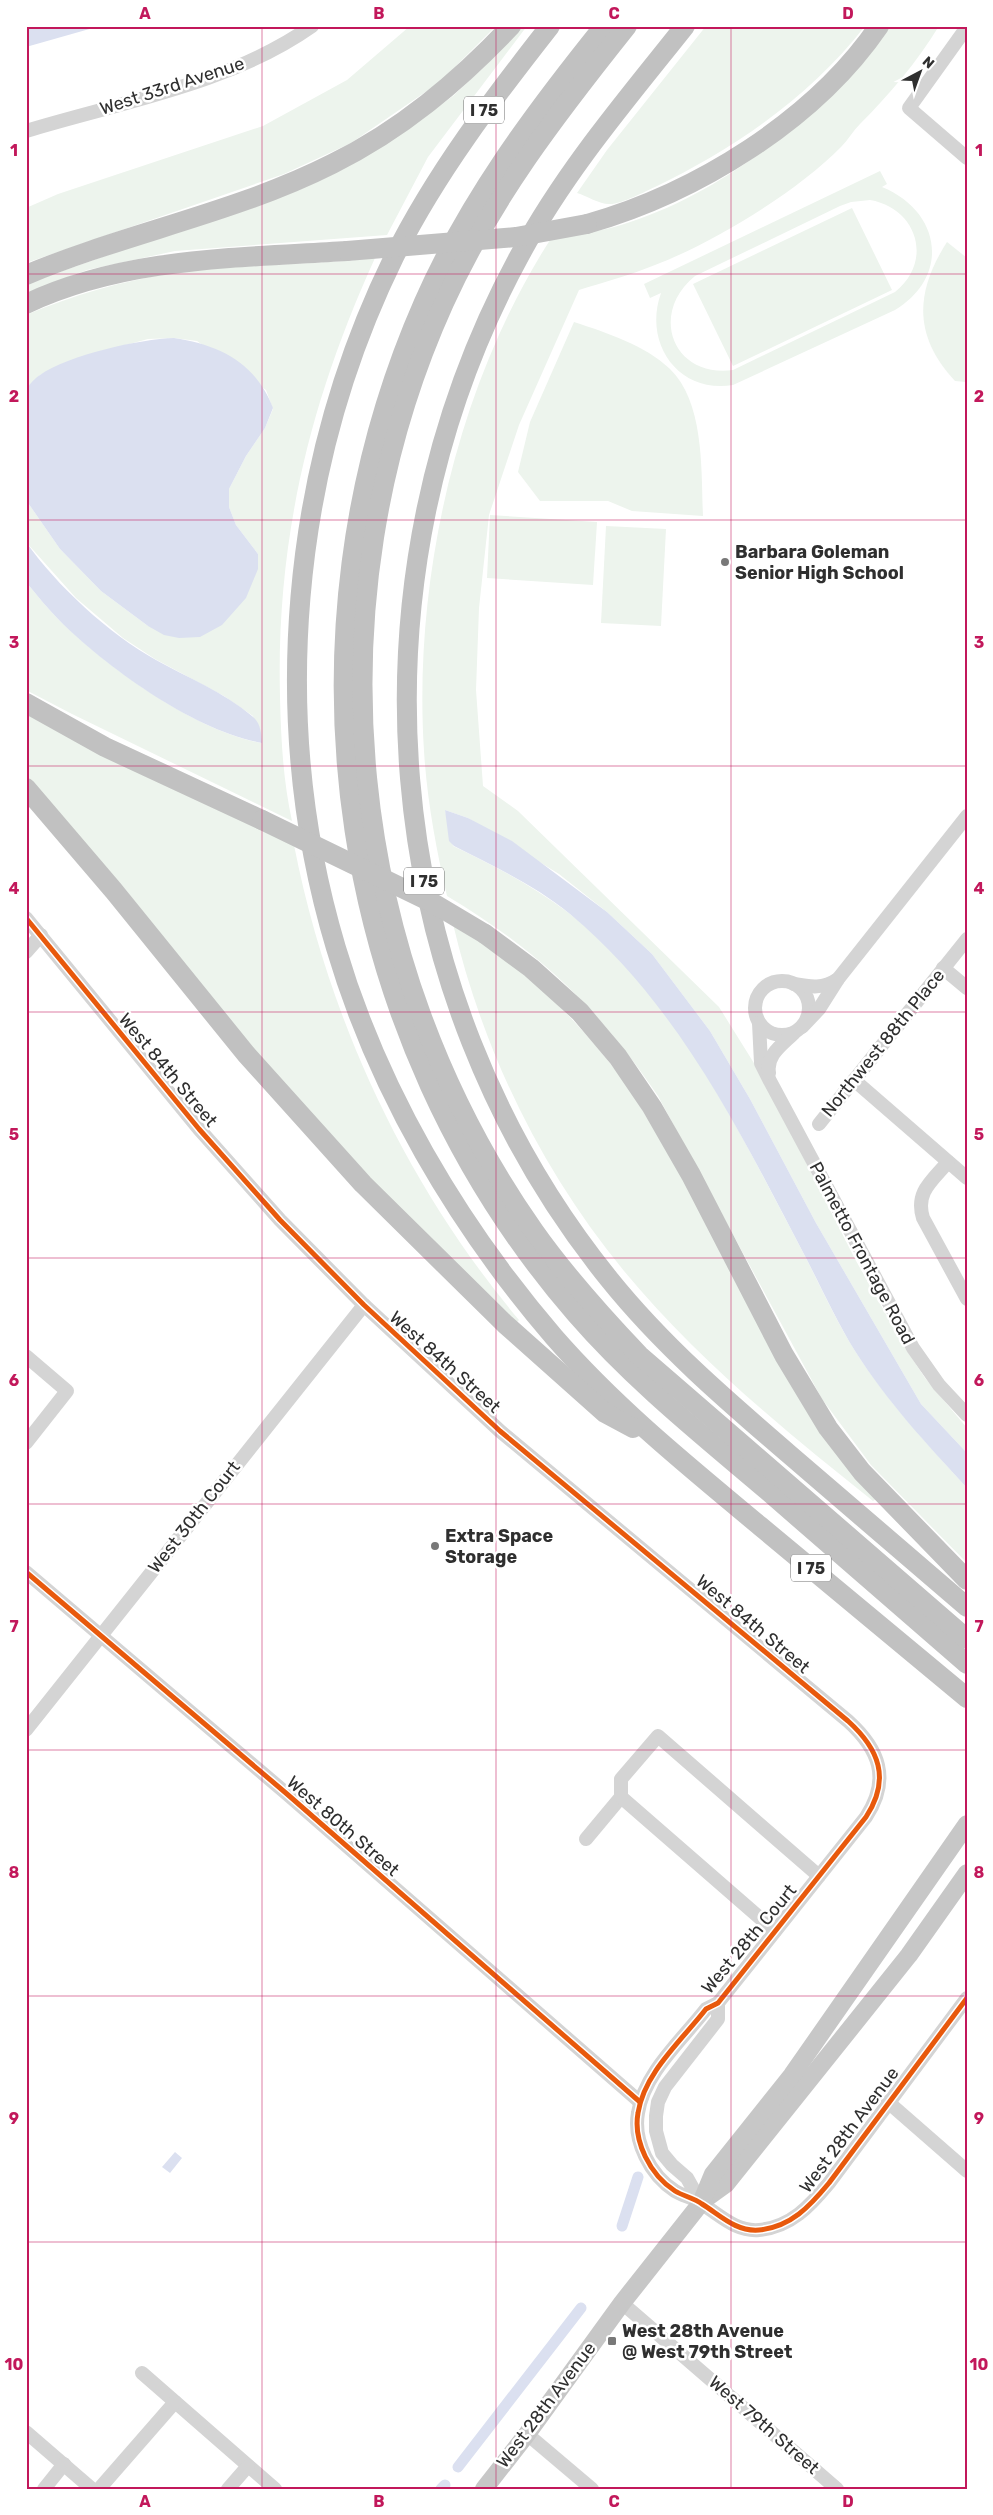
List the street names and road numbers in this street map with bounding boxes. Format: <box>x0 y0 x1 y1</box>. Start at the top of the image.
street label: West 33rd Avenue <box>97 52 247 120</box>
road number: I 75 <box>464 96 504 124</box>
road number: I 75 <box>404 868 444 894</box>
street label: Northwest 88th Place <box>817 965 949 1121</box>
street label: West 84th Street <box>114 1009 222 1131</box>
street label: Palmetto Frontage Road <box>805 1158 919 1348</box>
street label: West 84th Street <box>385 1306 505 1418</box>
street label: West 30th Court <box>143 1456 245 1578</box>
road number: I 75 <box>791 1555 831 1582</box>
street label: West 84th Street <box>692 1570 814 1678</box>
street label: West 80th Street <box>282 1771 404 1881</box>
street label: West 28th Court <box>697 1880 801 1998</box>
street label: West 28th Avenue <box>795 2063 903 2197</box>
street label: West 28th Avenue <box>492 2338 600 2472</box>
street label: West 79th Street <box>704 2371 824 2479</box>

